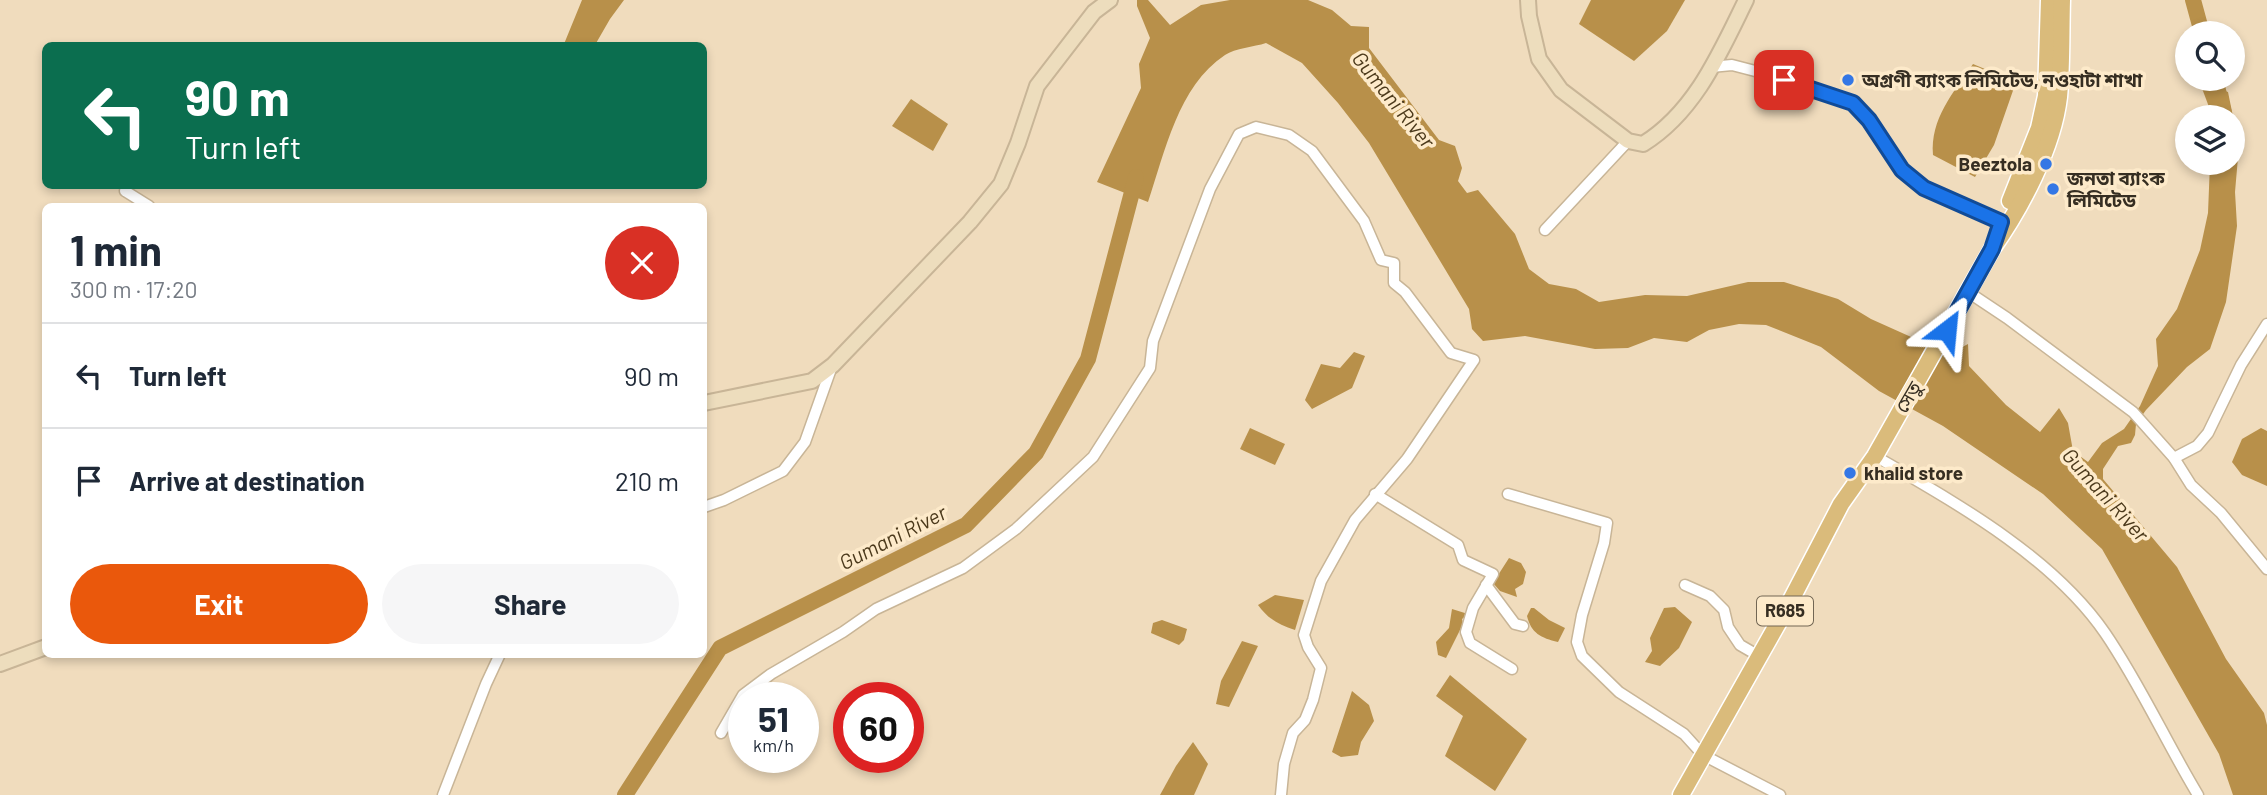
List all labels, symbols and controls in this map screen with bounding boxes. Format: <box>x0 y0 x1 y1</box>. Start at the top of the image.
map controls <box>2175 21 2245 175</box>
button: search <box>2175 21 2245 91</box>
water label: Gumani River <box>1348 46 1441 153</box>
pin <box>1754 50 1814 110</box>
icon: arrive <box>1765 61 1803 99</box>
text: 90 m <box>185 67 290 126</box>
place label: অগ্রণী ব্যাংক লিমিটেড, নওহাটা শাখা <box>1861 68 2143 91</box>
icon: left <box>70 70 161 161</box>
marker: অগ্রণী ব্যাংক লিমিটেড, নওহাটা শাখা <box>1840 72 1856 88</box>
button: layers <box>2175 105 2245 175</box>
text: Turn left <box>185 127 302 165</box>
place label: Beeztola <box>1958 152 2032 175</box>
marker: Beeztola <box>2038 156 2054 172</box>
place label: জনতা ব্যাংক লিমিটেড <box>2066 166 2165 211</box>
marker: জনতা ব্যাংক লিমিটেড <box>2045 181 2061 197</box>
text: 1 min <box>70 224 162 274</box>
button: close <box>605 226 679 300</box>
text: 300 m · 17:20 <box>70 275 198 303</box>
position arrow <box>1910 293 1984 367</box>
icon: left <box>70 357 108 395</box>
text: Turn left <box>129 360 227 391</box>
text: 90 m <box>624 360 679 391</box>
street label: সেতু <box>1890 377 1927 417</box>
water label: Gumani River <box>2058 442 2155 546</box>
place label: khalid store <box>1864 461 1963 484</box>
icon: arrive <box>70 462 108 500</box>
text: Arrive at destination <box>129 465 365 496</box>
text: 210 m <box>615 465 679 496</box>
marker: khalid store <box>1842 465 1858 481</box>
water label: Gumani River <box>835 499 951 574</box>
button: Exit <box>70 564 368 644</box>
button: Share <box>382 564 679 644</box>
road number: R685 <box>1757 596 1813 626</box>
speed limit sign: 60 <box>833 682 924 773</box>
text: 51 <box>758 697 789 739</box>
text: km/h <box>753 734 794 756</box>

